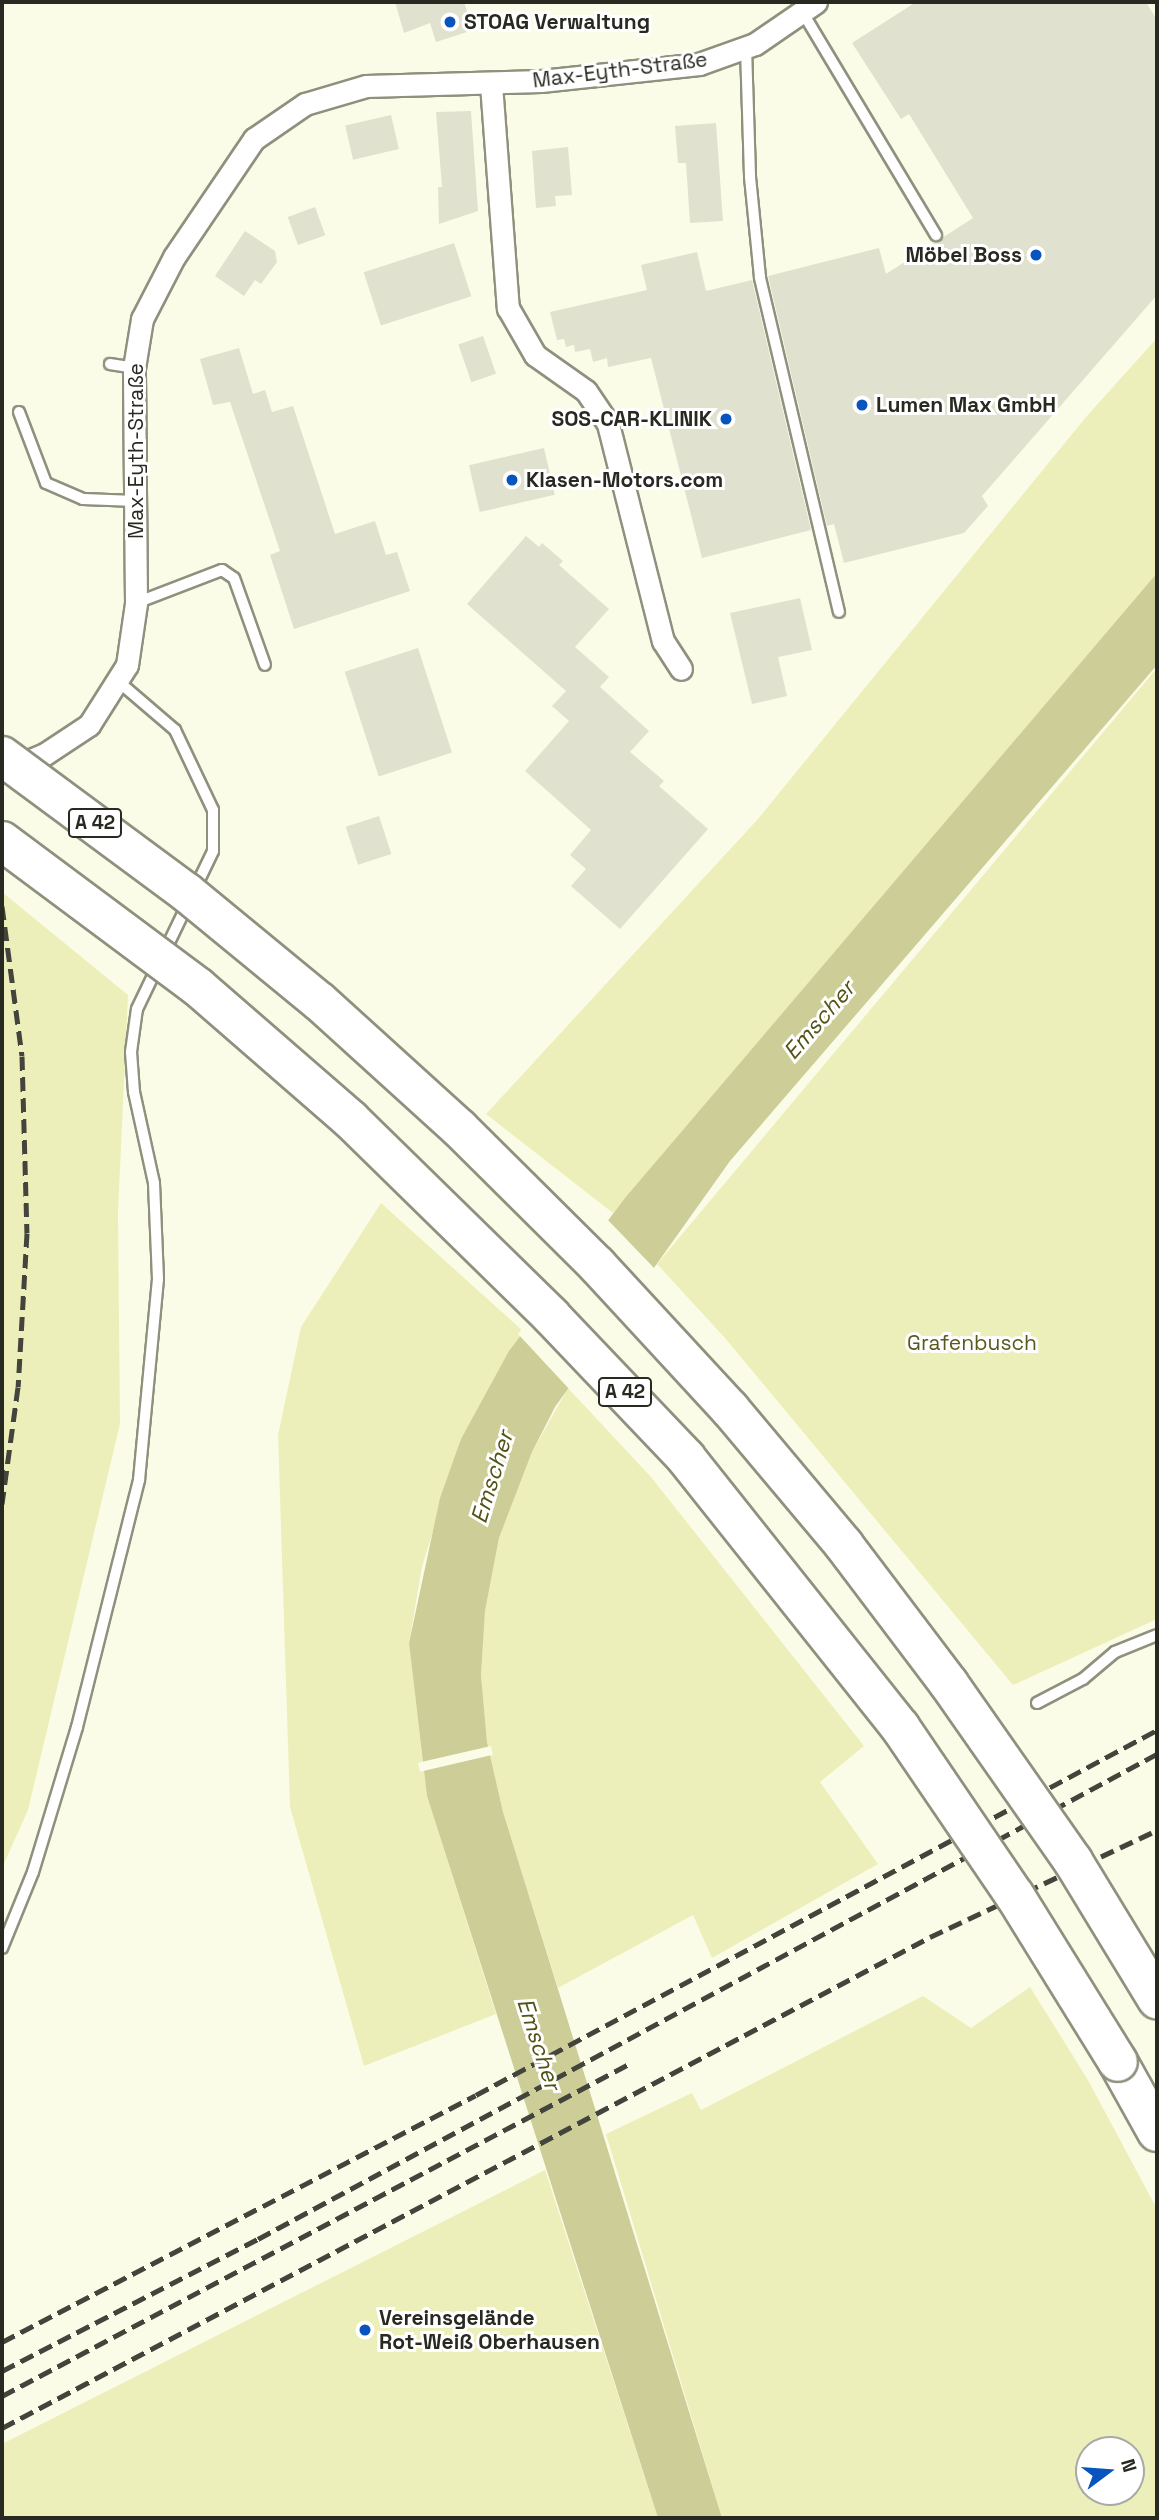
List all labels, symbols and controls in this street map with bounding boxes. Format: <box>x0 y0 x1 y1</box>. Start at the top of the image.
place label: STOAG Verwaltung <box>464 9 650 35</box>
marker: STOAG Verwaltung <box>442 14 458 30</box>
street label: Max-Eyth-Straße <box>531 47 709 93</box>
place label: Möbel Boss <box>905 242 1022 268</box>
marker: Möbel Boss <box>1028 247 1044 263</box>
street label: Max-Eyth-Straße <box>123 363 149 539</box>
place label: Lumen Max GmbH <box>876 392 1056 418</box>
marker: Lumen Max GmbH <box>854 397 870 413</box>
place label: SOS-CAR-KLINIK <box>551 406 712 432</box>
marker: SOS-CAR-KLINIK <box>718 411 734 427</box>
place label: Klasen-Motors.com <box>526 467 723 493</box>
marker: Klasen-Motors.com <box>504 472 520 488</box>
road number: A 42 <box>67 808 123 838</box>
water label: Emscher <box>777 975 861 1065</box>
park label: Grafenbusch <box>907 1330 1037 1356</box>
road number: A 42 <box>597 1376 653 1408</box>
water label: Emscher <box>465 1428 519 1526</box>
water label: Emscher <box>511 1995 567 2093</box>
place label: Vereinsgelände Rot-Weiß Oberhausen <box>379 2305 600 2355</box>
marker: Vereinsgelände Rot-Weiß Oberhausen <box>357 2322 373 2338</box>
north arrow <box>1075 2436 1145 2506</box>
text: N <box>1115 2456 1143 2475</box>

